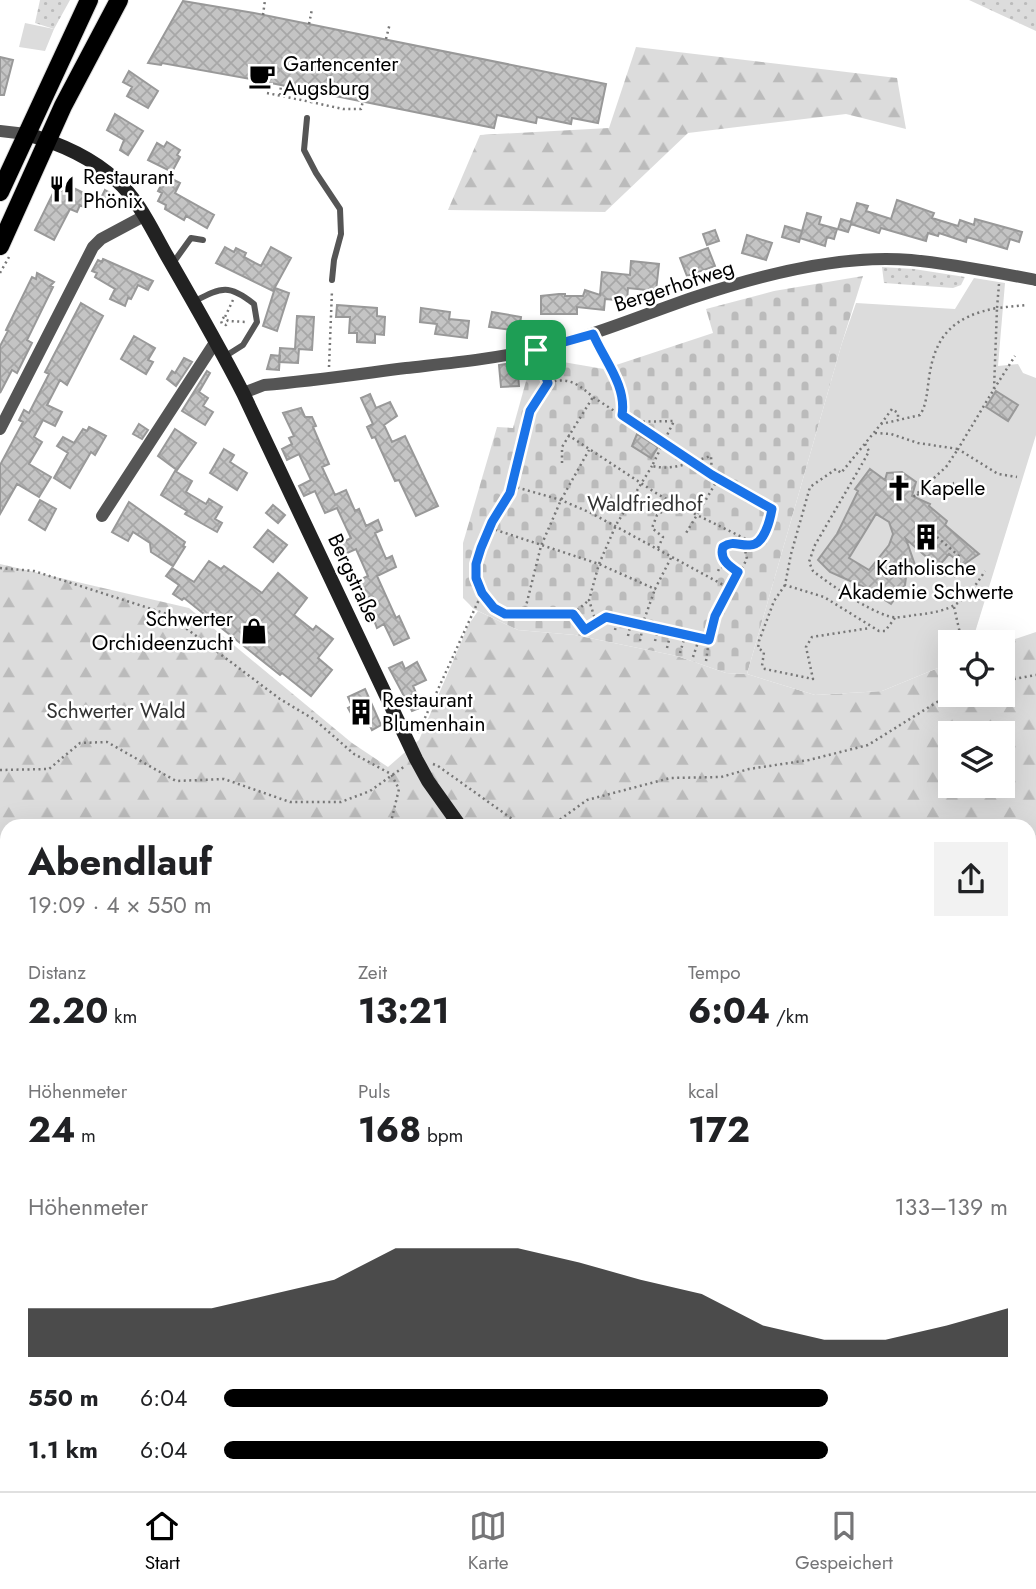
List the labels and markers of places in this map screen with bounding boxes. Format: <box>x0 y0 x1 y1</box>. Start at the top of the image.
place label: Gartencenter Augsburg <box>283 49 399 103</box>
cafe icon: Gartencenter Augsburg <box>247 61 277 91</box>
place label: Restaurant Phönix <box>83 162 174 216</box>
restaurant icon: Restaurant Phönix <box>47 174 77 204</box>
pin <box>506 320 566 380</box>
church icon: Kapelle <box>884 473 914 503</box>
place label: Kapelle <box>920 473 985 503</box>
building icon: Katholische Akademie Schwerte <box>911 522 941 552</box>
place label: Katholische Akademie Schwerte <box>838 553 1014 607</box>
place label: Schwerter Orchideenzucht <box>92 604 234 658</box>
shop icon: Schwerter Orchideenzucht <box>239 616 269 646</box>
place label: Restaurant Blumenhain <box>382 685 485 739</box>
building icon: Restaurant Blumenhain <box>346 697 376 727</box>

